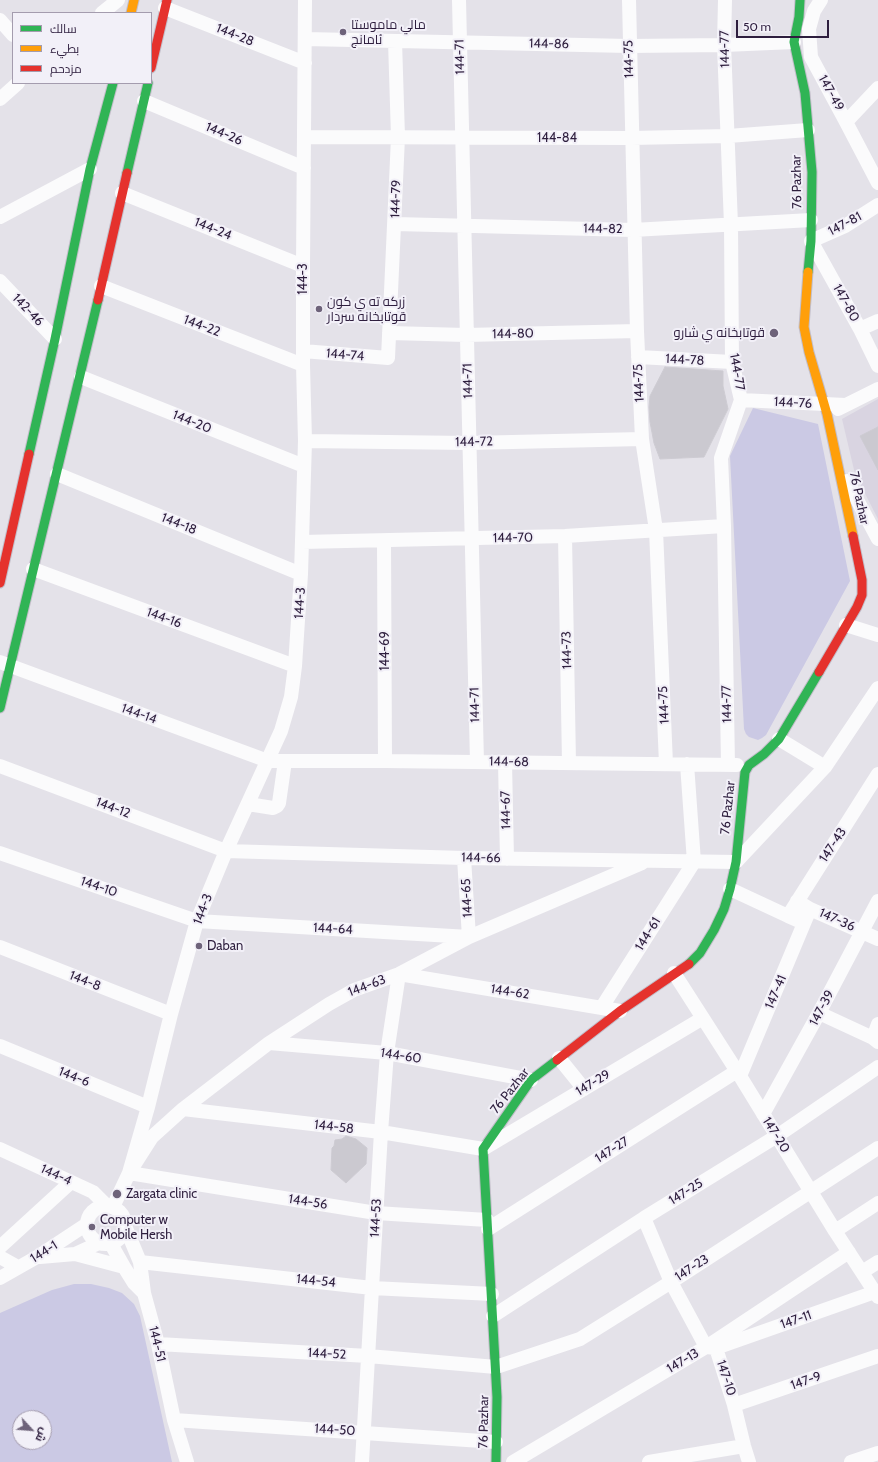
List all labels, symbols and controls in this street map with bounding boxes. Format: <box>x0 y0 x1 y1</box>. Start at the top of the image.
legend <box>12 12 152 84</box>
scale bar <box>738 12 831 38</box>
place label: مالي ماموستا ئامانج <box>351 17 426 48</box>
text: 50 m <box>743 19 771 34</box>
street label: 144-28 <box>214 20 256 50</box>
text: سالك <box>50 21 77 36</box>
marker: مالي ماموستا ئامانج <box>338 27 348 37</box>
street label: 144-77 <box>717 30 733 68</box>
street label: 144-86 <box>529 36 569 52</box>
street label: 144-71 <box>452 39 468 75</box>
street label: 144-75 <box>621 40 637 78</box>
text: بطيء <box>50 41 79 56</box>
text: مزدحم <box>50 61 82 76</box>
street label: 147-49 <box>815 72 847 114</box>
street label: 144-26 <box>203 119 245 149</box>
street label: 144-84 <box>537 130 577 146</box>
street label: 76 Pazhar <box>789 155 805 209</box>
street label: 144-79 <box>388 180 404 218</box>
street label: 147-81 <box>826 209 864 239</box>
street label: 144-24 <box>192 214 234 244</box>
street label: 144-82 <box>583 221 623 237</box>
street label: 144-3 <box>295 263 311 295</box>
street label: 147-80 <box>829 281 863 325</box>
street label: 142-46 <box>9 291 47 329</box>
place label: زركه ته ي كون قوتابخانه سردار <box>327 294 406 325</box>
marker: زركه ته ي كون قوتابخانه سردار <box>314 304 324 314</box>
street label: 144-22 <box>181 312 223 340</box>
place label: قوتابخانه ي شارو <box>674 325 765 341</box>
street label: 144-80 <box>492 326 534 342</box>
marker: قوتابخانه ي شارو <box>768 327 780 339</box>
street label: 144-74 <box>325 346 365 364</box>
street label: 144-78 <box>665 351 705 369</box>
street label: 144-77 <box>726 352 748 392</box>
street label: 144-71 <box>460 363 476 399</box>
street label: 144-75 <box>630 364 648 402</box>
street label: 144-76 <box>774 394 812 412</box>
street label: 144-20 <box>170 407 214 437</box>
street label: 144-72 <box>455 434 493 450</box>
street label: 76 Pazhar <box>846 470 872 526</box>
street label: 144-18 <box>159 510 199 538</box>
street label: 144-70 <box>493 530 533 546</box>
street label: 144-3 <box>291 587 309 619</box>
street label: 144-16 <box>144 604 184 632</box>
street label: 144-69 <box>377 631 393 671</box>
street label: 144-73 <box>559 631 575 669</box>
street label: 144-77 <box>719 685 735 723</box>
street label: 144-75 <box>655 686 673 724</box>
street label: 144-71 <box>467 687 483 723</box>
street label: 144-14 <box>119 700 159 728</box>
street label: 144-68 <box>489 754 529 770</box>
street label: 76 Pazhar <box>717 781 739 835</box>
street label: 144-67 <box>498 791 514 829</box>
street label: 144-12 <box>94 794 132 822</box>
street label: 147-43 <box>816 825 850 865</box>
street label: 144-66 <box>461 850 501 866</box>
street label: 144-10 <box>79 873 119 901</box>
street label: 144-65 <box>458 878 476 918</box>
street label: 144-3 <box>190 891 216 927</box>
street label: 147-36 <box>817 905 857 935</box>
street label: 144-61 <box>632 914 664 954</box>
street label: 144-64 <box>313 920 353 938</box>
place label: Daban <box>207 938 243 954</box>
marker: Daban <box>194 941 204 951</box>
street label: 144-8 <box>67 968 103 994</box>
street label: 144-63 <box>346 972 388 1000</box>
street label: 147-41 <box>762 973 790 1011</box>
street label: 144-62 <box>490 981 530 1003</box>
street label: 147-39 <box>806 988 838 1028</box>
street label: 144-60 <box>379 1045 423 1067</box>
street label: 144-6 <box>56 1064 92 1090</box>
street label: 76 Pazhar <box>487 1065 533 1117</box>
street label: 147-29 <box>573 1067 613 1099</box>
street label: 147-20 <box>759 1114 793 1156</box>
street label: 144-58 <box>313 1117 355 1137</box>
street label: 147-27 <box>592 1134 632 1166</box>
street label: 144-4 <box>38 1161 74 1189</box>
street label: 147-25 <box>666 1176 706 1208</box>
place label: Zargata clinic <box>126 1186 197 1202</box>
marker: Zargata clinic <box>111 1188 123 1200</box>
street label: 144-56 <box>287 1191 329 1213</box>
street label: 144-53 <box>367 1198 385 1238</box>
place label: Computer w Mobile Hersh <box>100 1212 172 1243</box>
marker: Computer w Mobile Hersh <box>87 1222 97 1232</box>
street label: 144-1 <box>28 1238 60 1266</box>
street label: 147-23 <box>672 1251 712 1285</box>
street label: 144-54 <box>296 1271 336 1291</box>
street label: 147-11 <box>778 1307 814 1333</box>
street label: 144-51 <box>145 1325 169 1363</box>
street label: 144-52 <box>307 1345 347 1363</box>
street label: 147-13 <box>664 1345 702 1377</box>
street label: 147-10 <box>713 1358 739 1398</box>
street label: 147-9 <box>789 1369 823 1393</box>
street label: 76 Pazhar <box>476 1395 492 1449</box>
north arrow <box>12 1410 52 1450</box>
street label: 144-50 <box>314 1421 356 1439</box>
text: ش <box>32 1425 51 1444</box>

